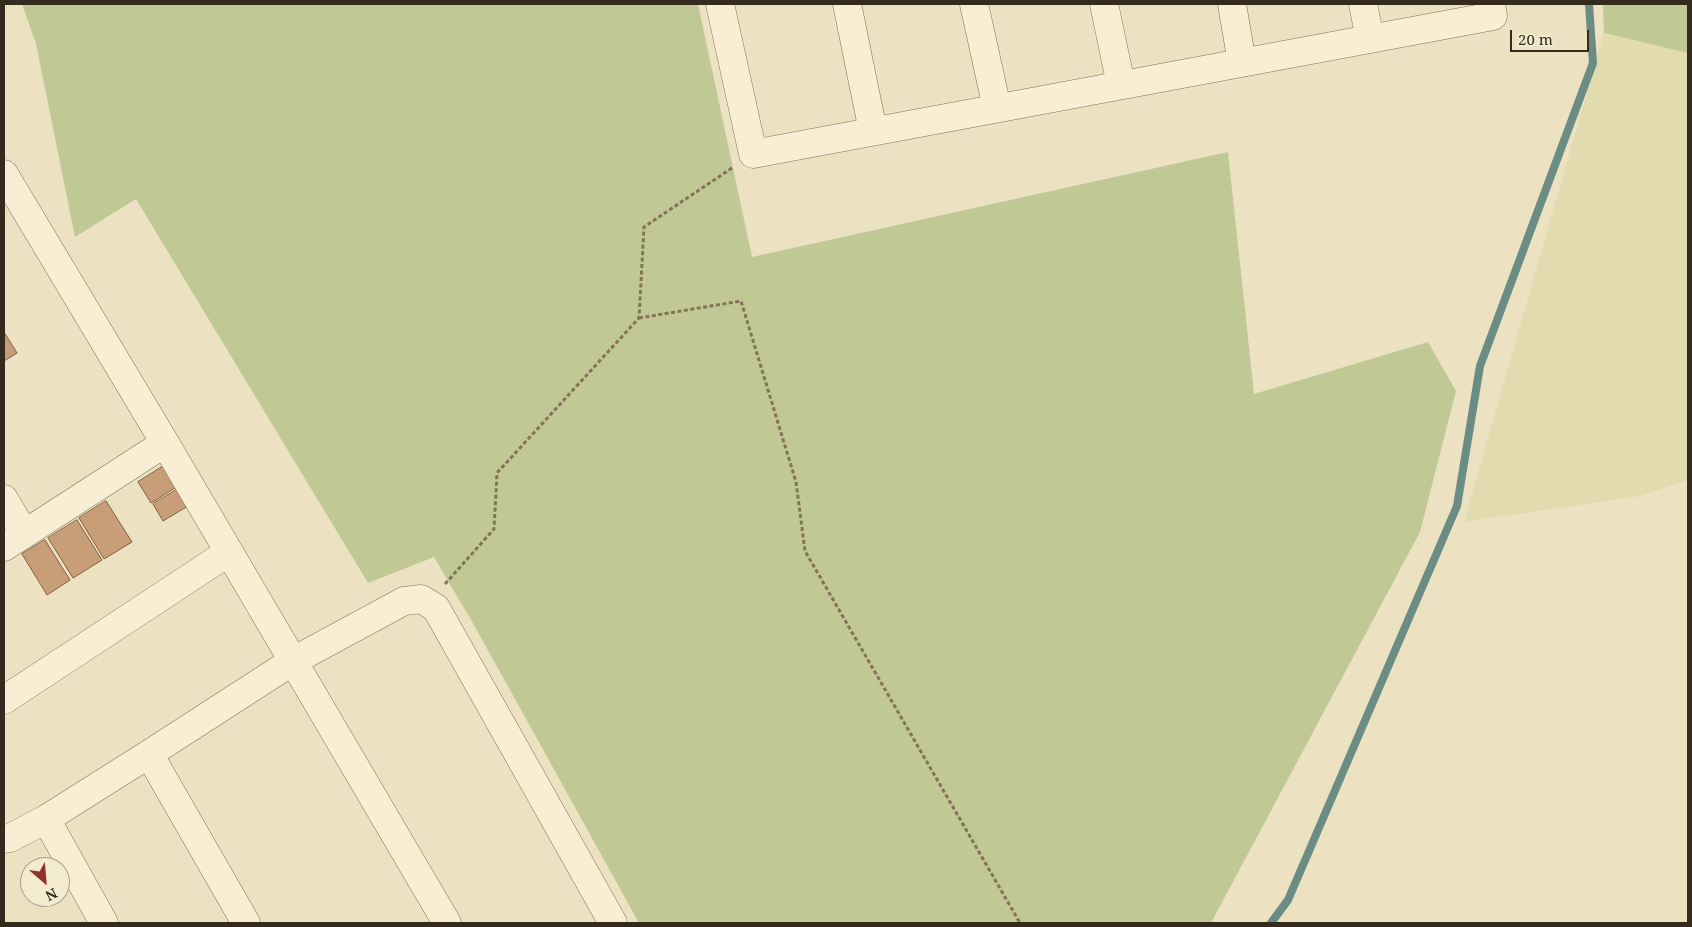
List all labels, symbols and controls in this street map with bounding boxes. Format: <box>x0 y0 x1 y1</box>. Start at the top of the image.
scale bar <box>1512 20 1591 52</box>
text: 20 m <box>1518 29 1553 49</box>
north arrow <box>20 857 70 907</box>
text: N <box>42 884 61 906</box>

